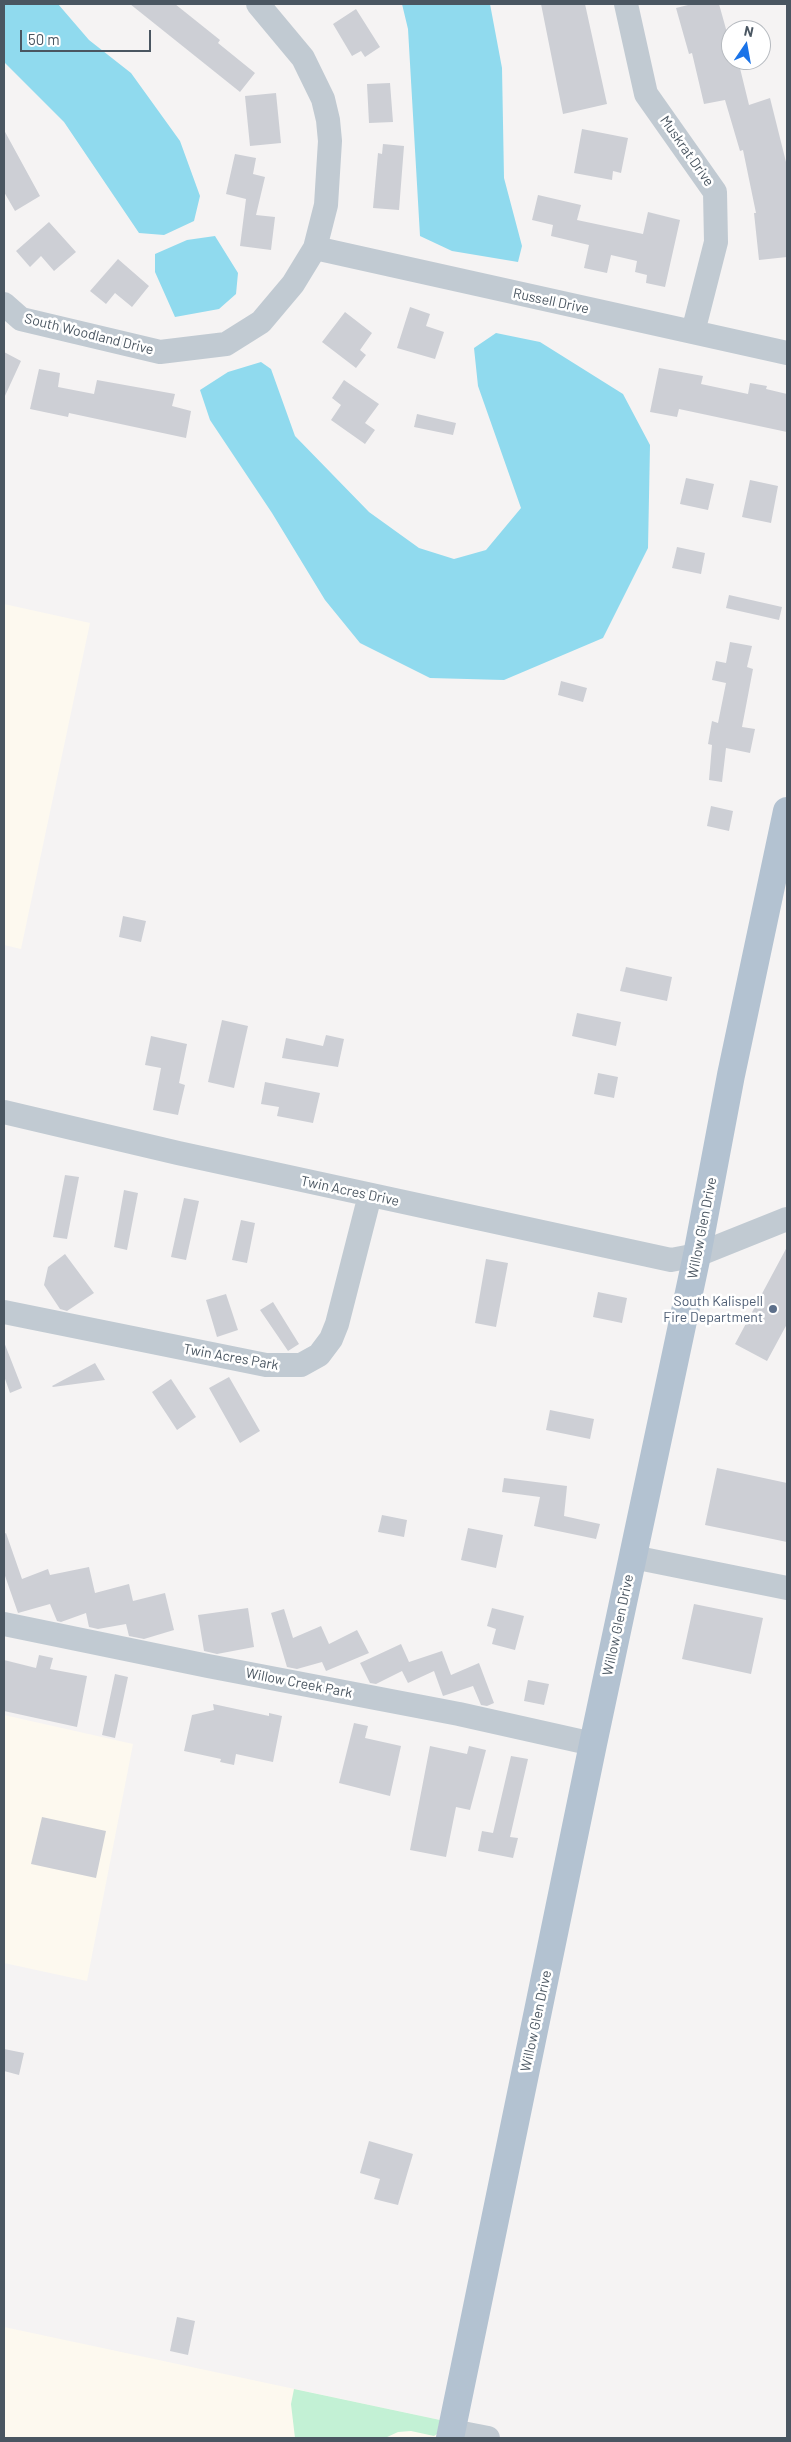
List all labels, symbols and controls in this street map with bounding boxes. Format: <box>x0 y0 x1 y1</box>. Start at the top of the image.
scale bar <box>22 20 154 52</box>
north arrow <box>721 20 771 70</box>
text: N <box>743 22 755 40</box>
text: 50 m <box>28 30 60 48</box>
street label: Muskrat Drive <box>656 112 718 190</box>
street label: Russell Drive <box>511 285 591 317</box>
street label: South Woodland Drive <box>23 310 155 358</box>
street label: Twin Acres Drive <box>299 1172 401 1210</box>
street label: Willow Glen Drive <box>684 1176 720 1280</box>
place label: South Kalispell Fire Department <box>663 1293 763 1325</box>
marker: South Kalispell Fire Department <box>767 1303 779 1315</box>
street label: Twin Acres Park <box>182 1340 280 1374</box>
street label: Willow Glen Drive <box>599 1573 637 1677</box>
street label: Willow Creek Park <box>244 1664 354 1702</box>
street label: Willow Glen Drive <box>517 1969 555 2073</box>

